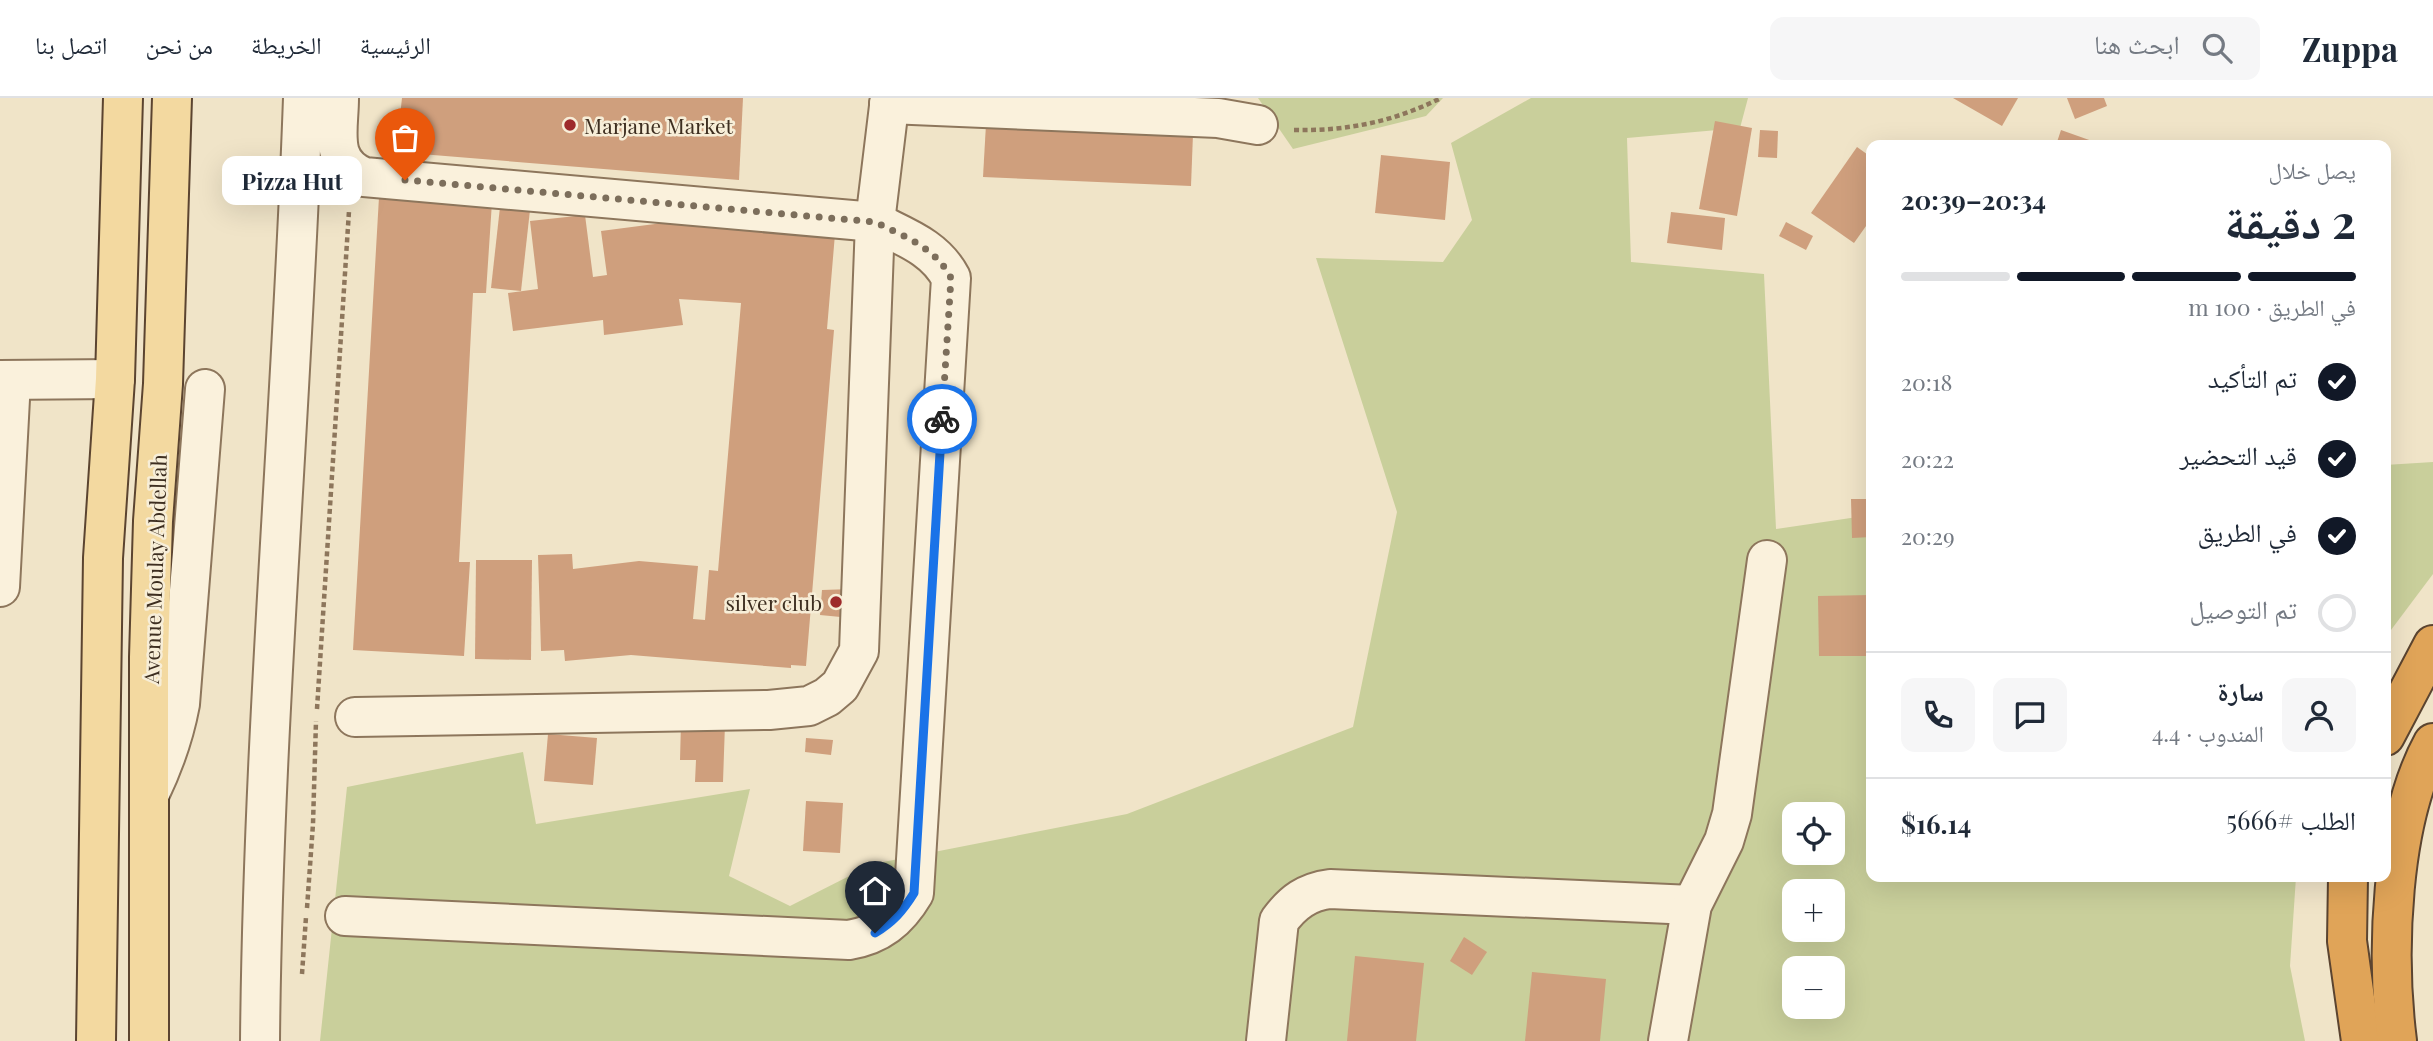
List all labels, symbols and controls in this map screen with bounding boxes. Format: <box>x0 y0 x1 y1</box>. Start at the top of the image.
search box <box>1770 17 2260 80</box>
text: ابحث هنا <box>2094 26 2180 61</box>
text: Zuppa <box>2302 26 2398 70</box>
text: اتصل بنا <box>35 28 107 60</box>
text: من نحن <box>145 28 213 60</box>
text: الخريطة <box>251 28 322 60</box>
text: الرئيسية <box>360 28 431 60</box>
icon: search <box>2198 29 2236 67</box>
pin <box>375 108 435 180</box>
place label: Marjane Market <box>584 111 734 139</box>
marker: Marjane Market <box>562 117 578 133</box>
icon: bag <box>386 119 424 157</box>
text: يصل خلال <box>2269 154 2356 185</box>
callout: Pizza Hut <box>223 155 363 204</box>
text: Pizza Hut <box>241 165 343 196</box>
text: 20:34–20:39 <box>1901 182 2046 217</box>
text: 2 دقيقة <box>2225 189 2356 251</box>
text: في الطريق · 100 m <box>2188 291 2356 322</box>
text: تم التأكيد <box>2208 360 2297 395</box>
icon: check <box>2318 363 2356 401</box>
text: 20:18 <box>1901 366 1952 397</box>
courier <box>907 384 977 454</box>
icon: bike <box>923 400 961 438</box>
text: قيد التحضير <box>2179 437 2297 472</box>
icon: check <box>2318 440 2356 478</box>
text: 20:22 <box>1901 443 1954 474</box>
street label: Avenue Moulay Abdellah <box>136 453 172 685</box>
text: في الطريق <box>2198 514 2297 549</box>
icon: check <box>2318 517 2356 555</box>
text: 20:29 <box>1901 520 1955 551</box>
place label: silver club <box>725 588 822 616</box>
text: تم التوصيل <box>2189 591 2297 626</box>
marker: silver club <box>828 594 844 610</box>
text: سارة <box>2217 673 2264 708</box>
button: phone <box>1901 678 1975 752</box>
button: chat <box>1993 678 2067 752</box>
button: person <box>2282 678 2356 752</box>
text: المندوب · 4.4 <box>2152 717 2264 748</box>
map controls <box>1782 802 1845 1019</box>
button: locate <box>1782 802 1845 865</box>
text: الطلب #5666 <box>2226 802 2356 837</box>
text: $16.14 <box>1901 806 1971 841</box>
pin <box>845 861 905 933</box>
icon: home <box>856 872 894 910</box>
button: + <box>1782 879 1845 942</box>
button: − <box>1782 956 1845 1019</box>

